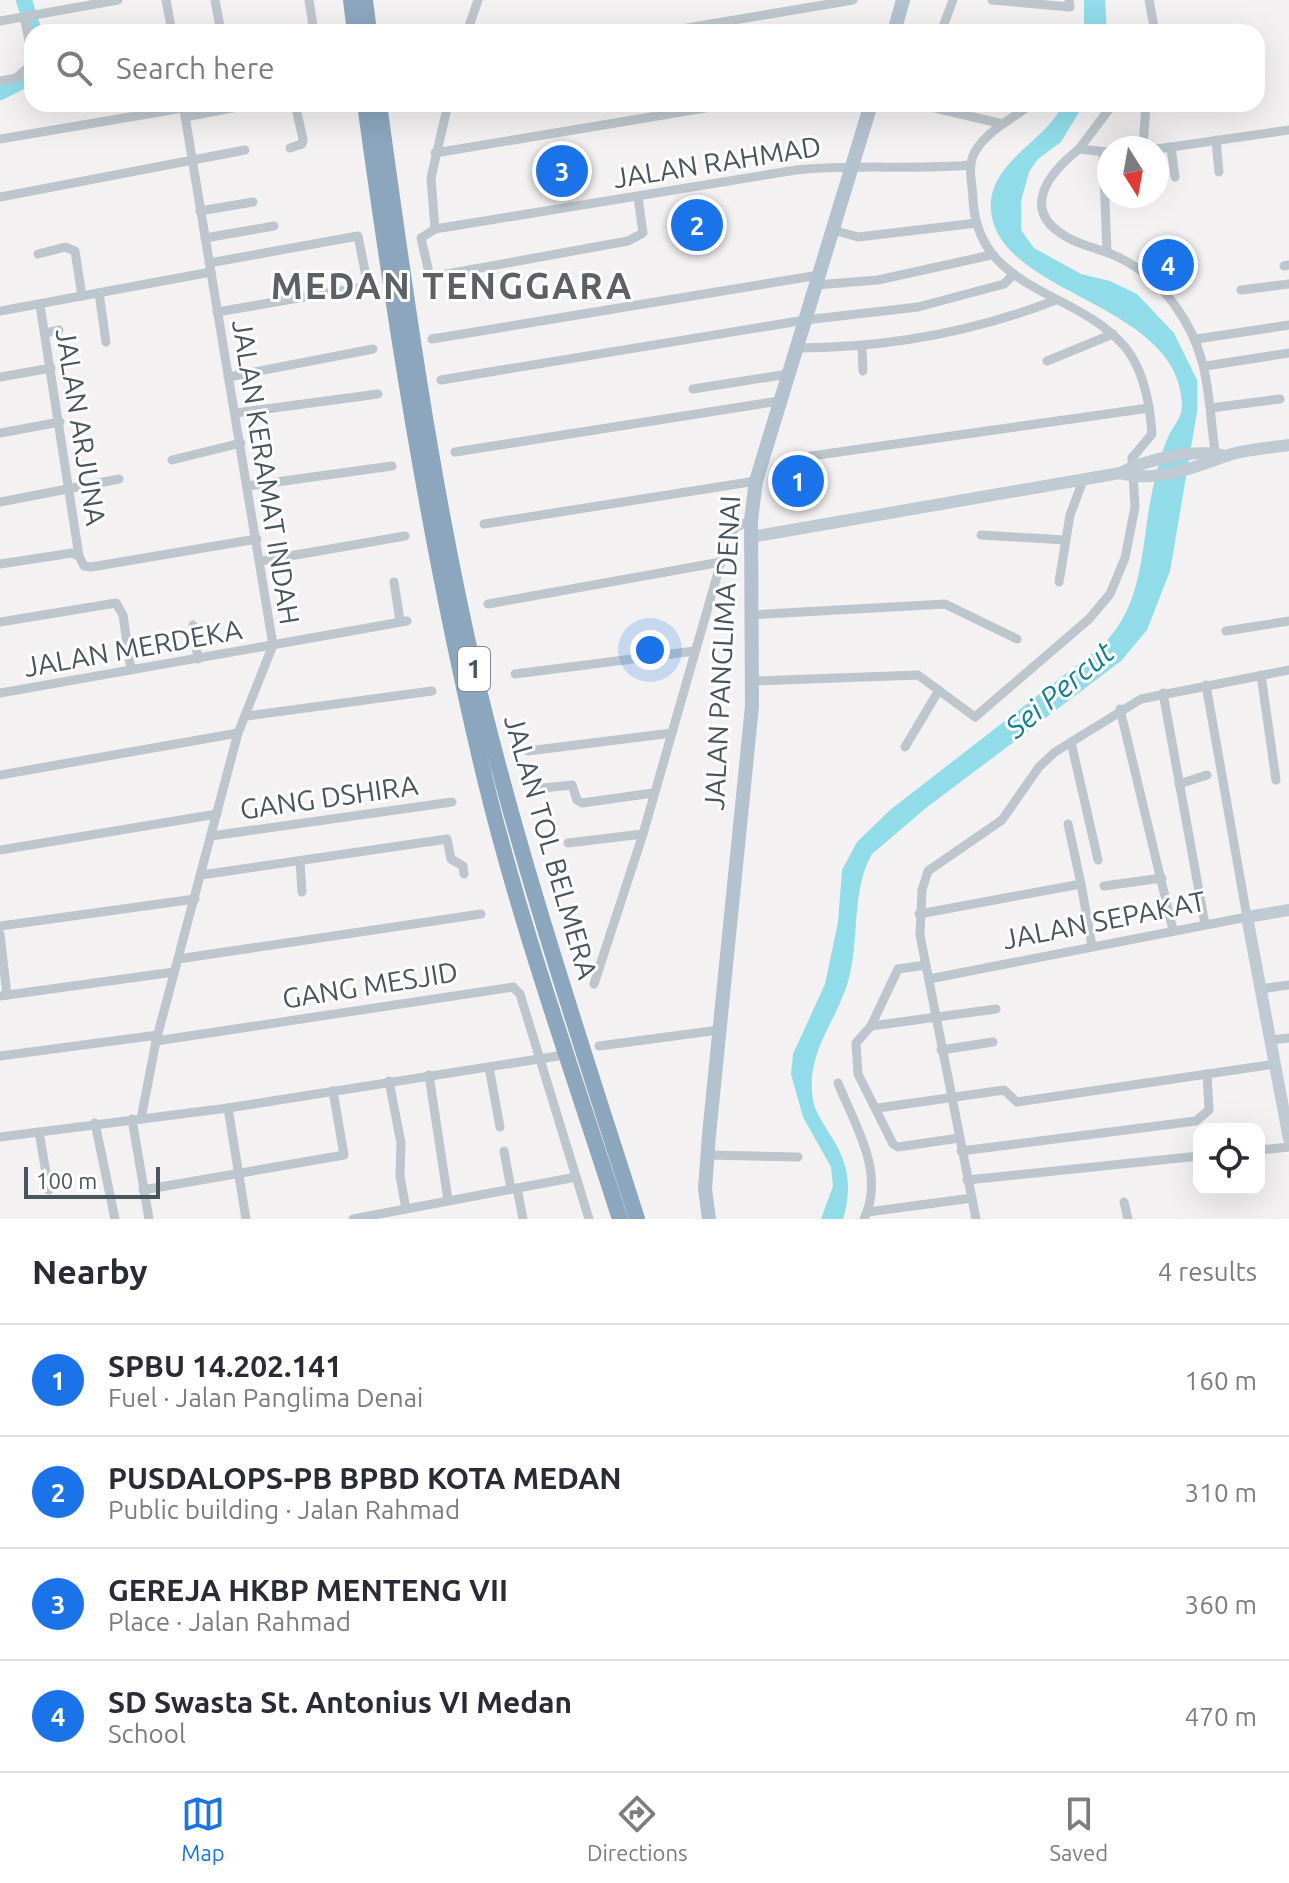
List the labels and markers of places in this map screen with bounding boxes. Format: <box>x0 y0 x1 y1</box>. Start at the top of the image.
pin: 3 <box>536 141 588 201</box>
pin: 2 <box>671 195 723 255</box>
pin: 4 <box>1142 235 1194 295</box>
pin: 1 <box>772 451 824 511</box>

